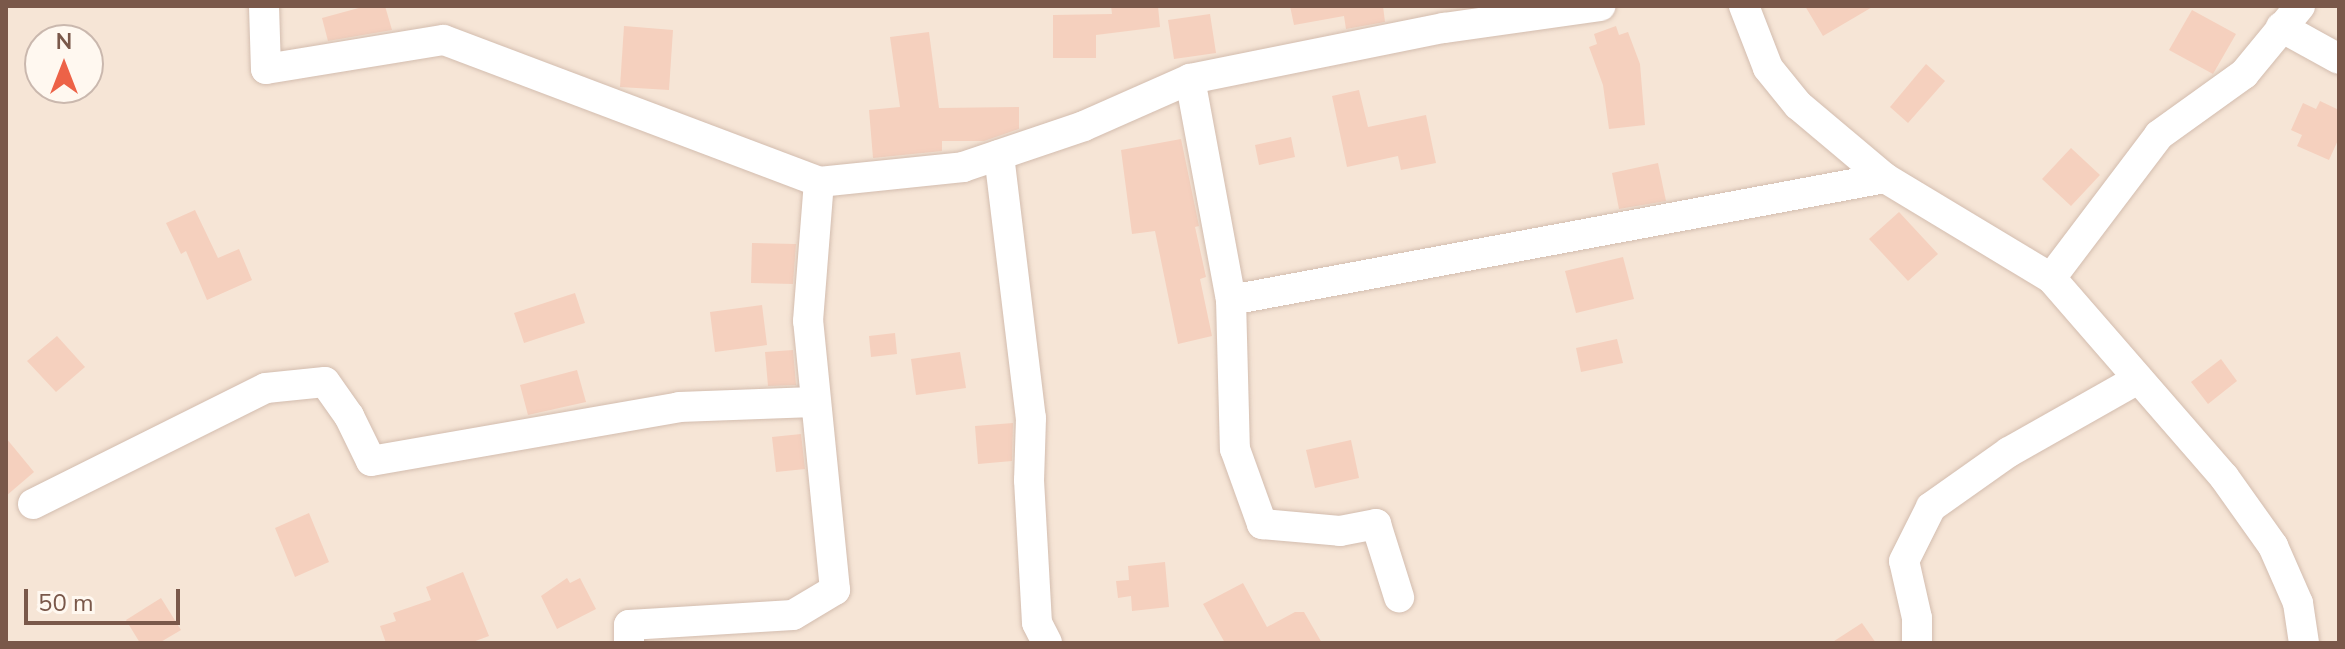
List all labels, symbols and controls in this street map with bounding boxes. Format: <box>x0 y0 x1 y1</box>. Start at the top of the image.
north arrow <box>24 24 104 104</box>
text: N <box>56 27 72 57</box>
scale bar <box>28 573 184 623</box>
text: 50 m <box>38 587 94 619</box>

